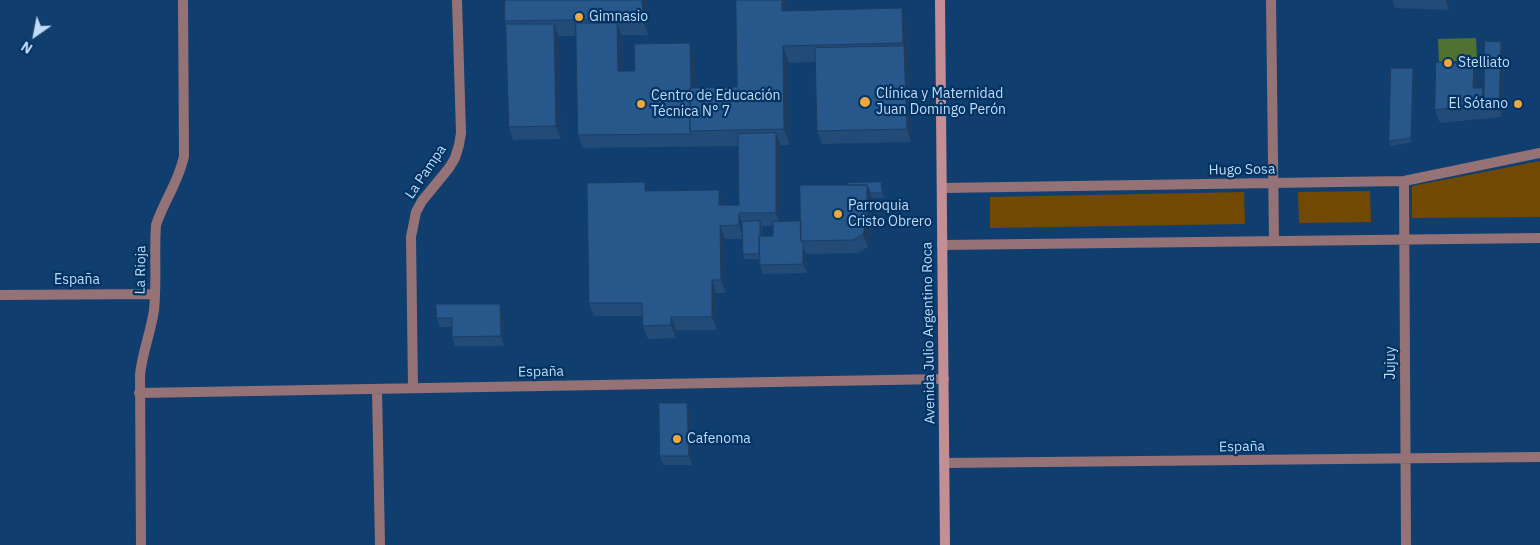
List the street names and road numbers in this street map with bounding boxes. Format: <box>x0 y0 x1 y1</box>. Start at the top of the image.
street label: La Pampa <box>402 142 450 202</box>
street label: Hugo Sosa <box>1209 161 1275 179</box>
street label: Avenida Julio Argentino Roca <box>919 242 939 424</box>
street label: La Rioja <box>132 245 150 295</box>
street label: España <box>54 272 100 288</box>
street label: Jujuy <box>1383 346 1399 380</box>
street label: España <box>518 363 564 381</box>
street label: España <box>1219 438 1265 456</box>

